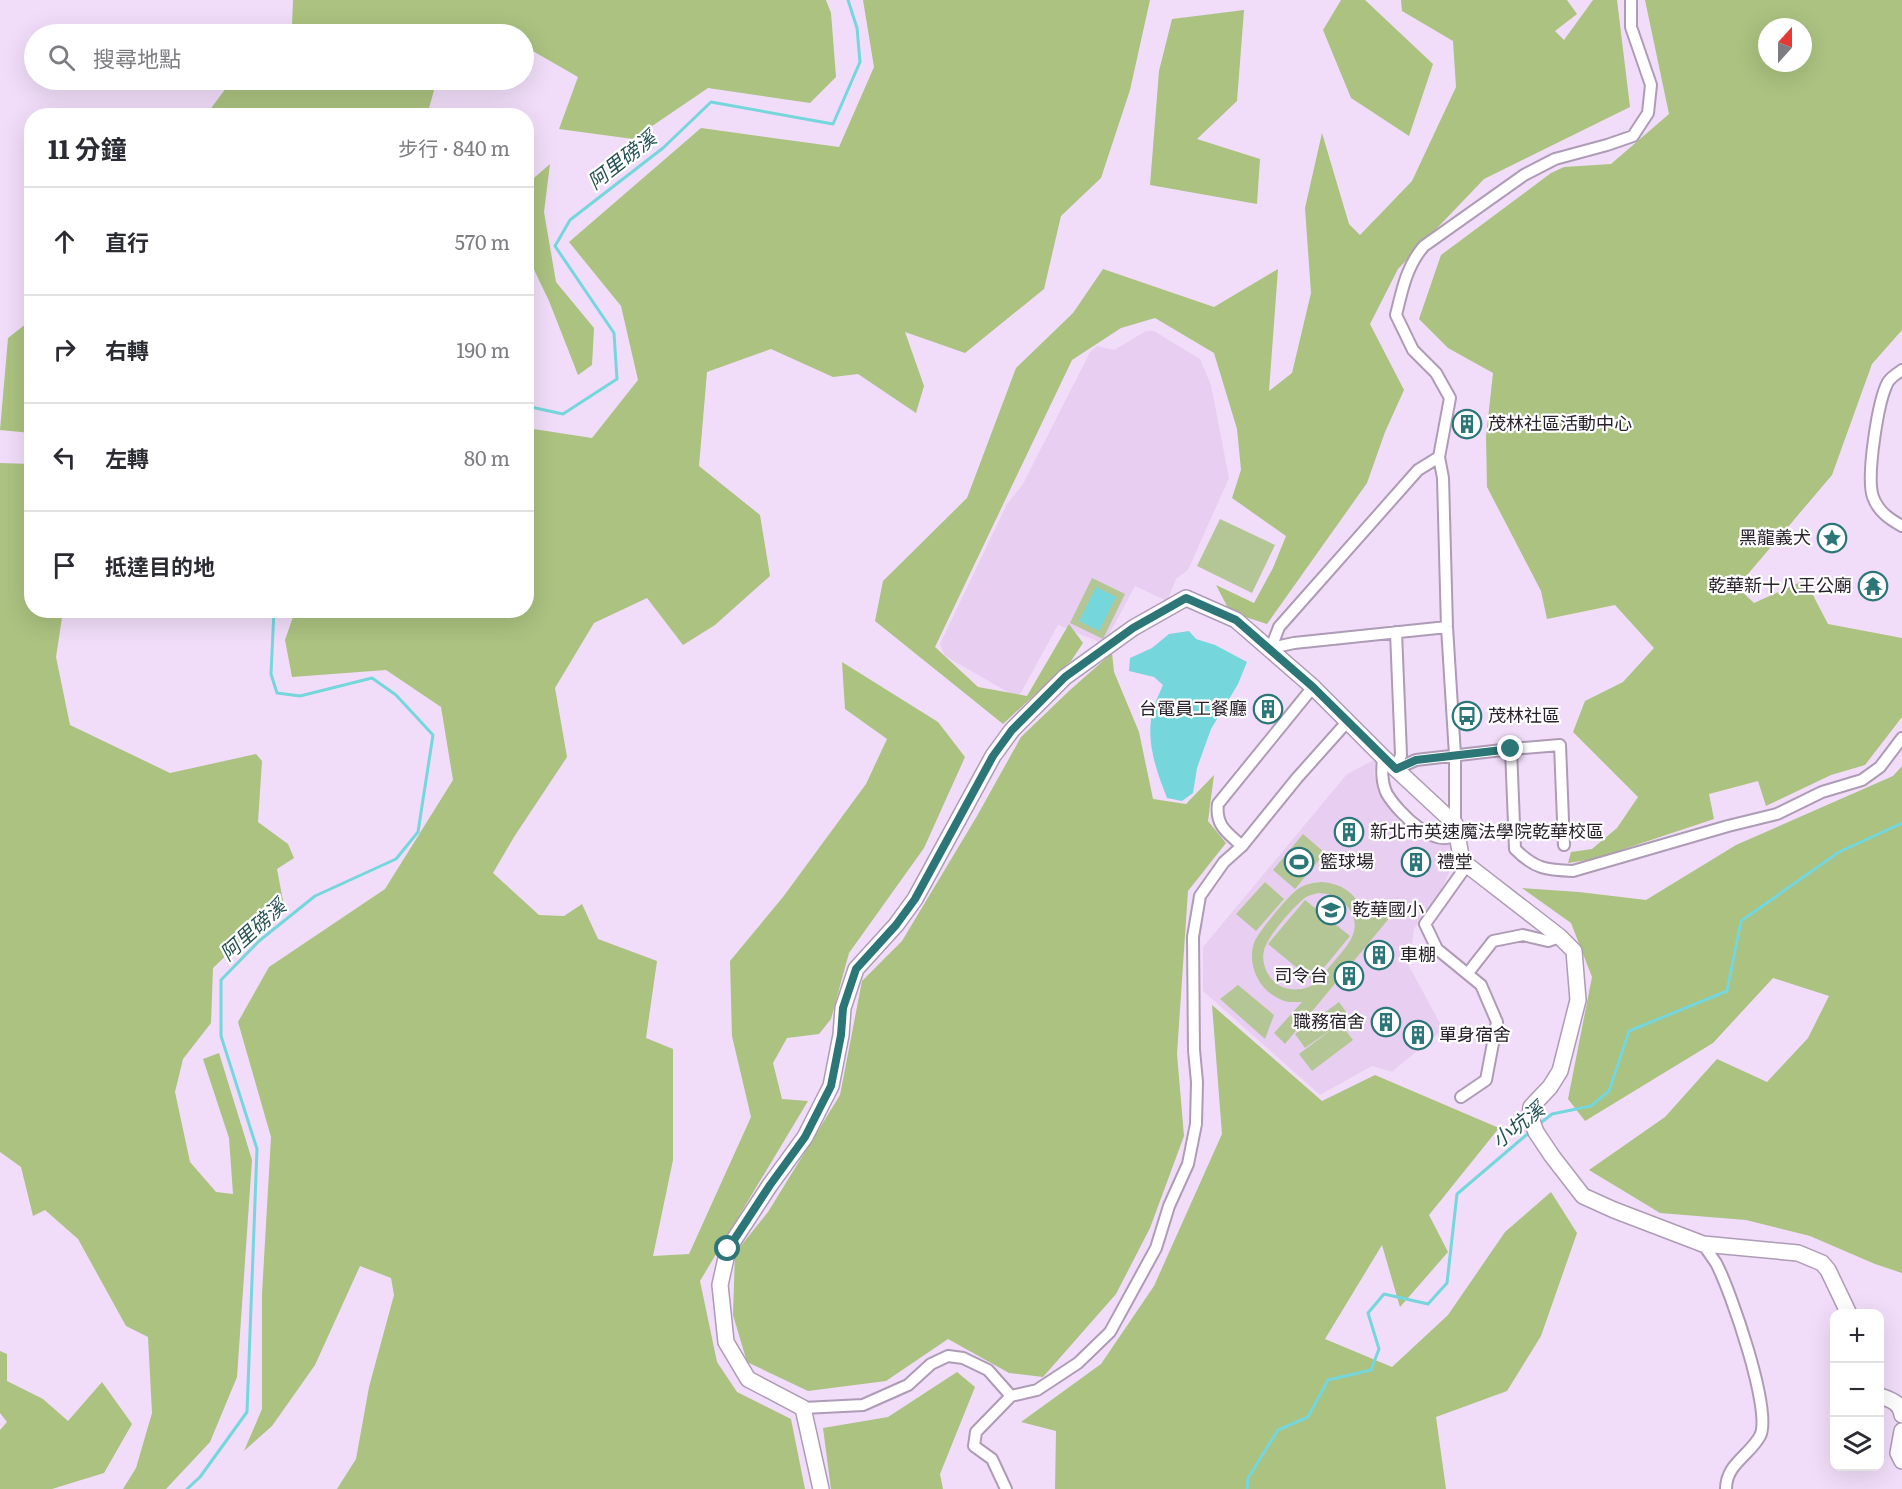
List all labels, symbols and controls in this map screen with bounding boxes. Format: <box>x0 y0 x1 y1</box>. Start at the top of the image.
north arrow <box>1758 18 1812 72</box>
search box <box>24 24 534 90</box>
icon: search <box>45 41 78 74</box>
text: 搜尋地點 <box>93 41 181 74</box>
water label: 阿里磅溪 <box>580 120 664 195</box>
text: 11 分鐘 <box>48 128 127 167</box>
text: 步行 · 840 m <box>398 132 510 162</box>
icon: ahead <box>48 225 81 258</box>
text: 直行 <box>105 225 149 258</box>
text: 570 m <box>455 226 510 256</box>
icon: right <box>48 333 81 366</box>
text: 右轉 <box>105 333 149 366</box>
text: 190 m <box>456 334 510 364</box>
building icon: 茂林社區活動中心 <box>1451 408 1483 440</box>
place label: 茂林社區活動中心 <box>1488 409 1632 436</box>
icon: left <box>48 441 81 474</box>
text: 左轉 <box>105 441 149 474</box>
text: 80 m <box>464 442 510 472</box>
place icon: 黑龍義犬 <box>1816 522 1848 554</box>
place label: 黑龍義犬 <box>1739 523 1811 550</box>
icon: arrive <box>48 549 81 582</box>
text: 抵達目的地 <box>105 549 215 582</box>
temple icon: 乾華新十八王公廟 <box>1857 570 1889 602</box>
place label: 乾華新十八王公廟 <box>1708 571 1852 598</box>
building icon: 台電員工餐廳 <box>1252 693 1284 725</box>
place label: 台電員工餐廳 <box>1139 694 1247 721</box>
bus stop icon: 茂林社區 <box>1451 700 1483 732</box>
place label: 茂林社區 <box>1488 701 1560 728</box>
route end <box>1497 735 1523 761</box>
building icon: 新北市英速魔法學院乾華校區 <box>1333 816 1365 848</box>
place label: 新北市英速魔法學院乾華校區 <box>1370 817 1604 844</box>
sports icon: 籃球場 <box>1283 846 1315 878</box>
building icon: 禮堂 <box>1400 846 1432 878</box>
place label: 籃球場 <box>1320 847 1374 874</box>
place label: 禮堂 <box>1437 847 1473 874</box>
water label: 阿里磅溪 <box>212 889 294 966</box>
school or university icon: 乾華國小 <box>1315 894 1347 926</box>
place label: 乾華國小 <box>1352 895 1424 922</box>
building icon: 車棚 <box>1363 939 1395 971</box>
place label: 車棚 <box>1400 940 1436 967</box>
building icon: 司令台 <box>1333 960 1365 992</box>
place label: 司令台 <box>1274 961 1328 988</box>
building icon: 職務宿舍 <box>1370 1006 1402 1038</box>
place label: 職務宿舍 <box>1293 1007 1365 1034</box>
building icon: 單身宿舍 <box>1402 1019 1434 1051</box>
place label: 單身宿舍 <box>1439 1020 1511 1047</box>
water label: 小坑溪 <box>1484 1091 1552 1154</box>
route start <box>714 1235 740 1261</box>
map controls <box>1830 1309 1884 1471</box>
button: + <box>1830 1309 1884 1363</box>
button: − <box>1830 1363 1884 1417</box>
button: layers <box>1830 1417 1884 1471</box>

